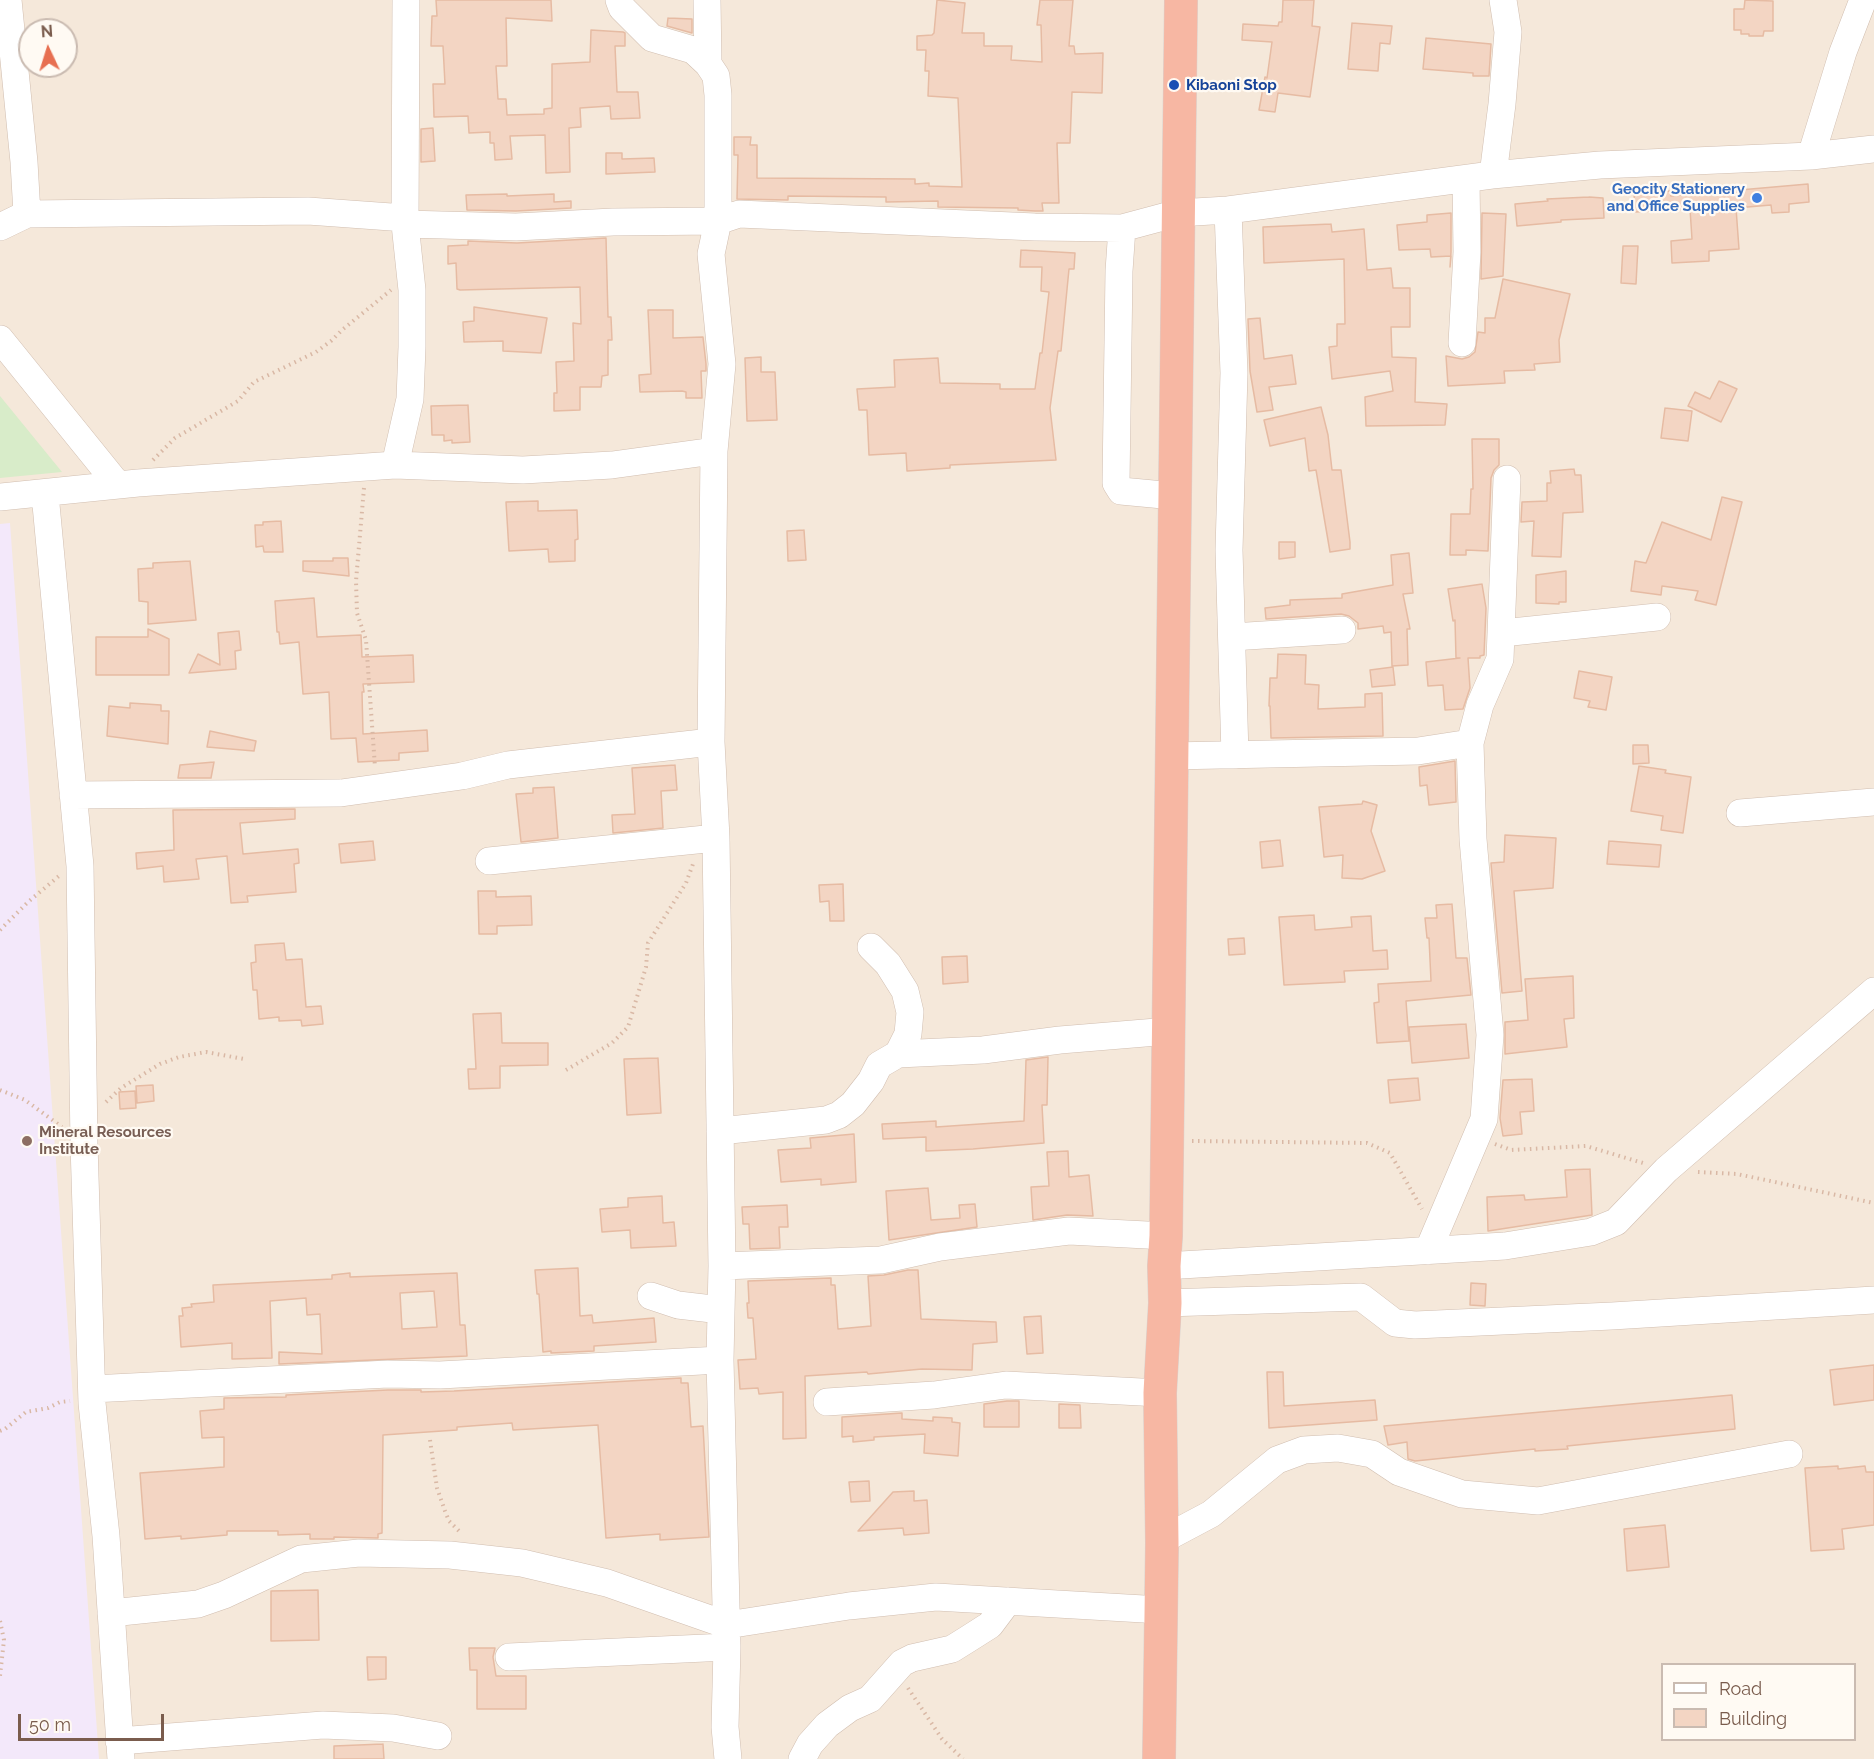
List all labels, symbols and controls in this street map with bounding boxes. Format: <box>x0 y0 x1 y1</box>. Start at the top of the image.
north arrow <box>18 18 78 78</box>
text: N <box>40 22 54 41</box>
place label: Kibaoni Stop <box>1186 76 1277 94</box>
marker: Kibaoni Stop <box>1167 78 1181 92</box>
place label: Geocity Stationery and Office Supplies <box>1607 180 1745 215</box>
marker: Geocity Stationery and Office Supplies <box>1750 191 1764 205</box>
place label: Mineral Resources Institute <box>39 1123 172 1158</box>
marker: Mineral Resources Institute <box>20 1134 34 1148</box>
legend <box>1661 1663 1856 1741</box>
text: Road <box>1719 1678 1762 1699</box>
scale bar <box>21 1702 166 1740</box>
text: Building <box>1719 1708 1787 1729</box>
text: 50 m <box>29 1714 71 1735</box>

